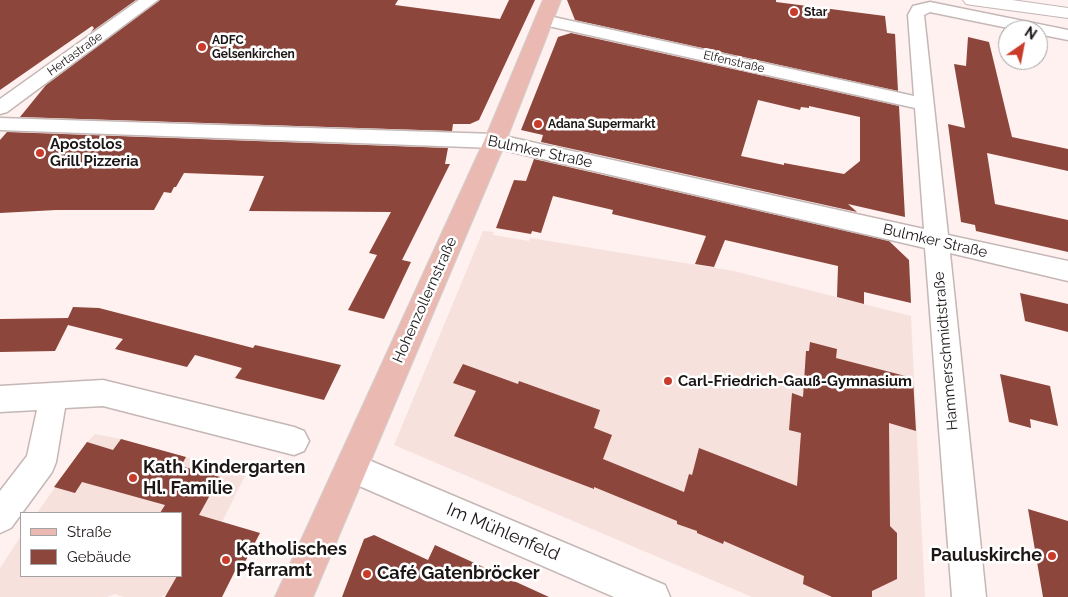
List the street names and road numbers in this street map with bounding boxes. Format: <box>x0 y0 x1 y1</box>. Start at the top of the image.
street label: Hertastraße <box>45 29 105 79</box>
street label: Elfenstraße <box>702 48 766 76</box>
street label: Bulmker Straße <box>486 132 594 172</box>
street label: Bulmker Straße <box>881 220 989 262</box>
street label: Hohenzollernstraße <box>389 234 461 366</box>
street label: Hammerschmidtstraße <box>930 271 962 431</box>
street label: Im Mühlenfeld <box>443 498 563 566</box>

